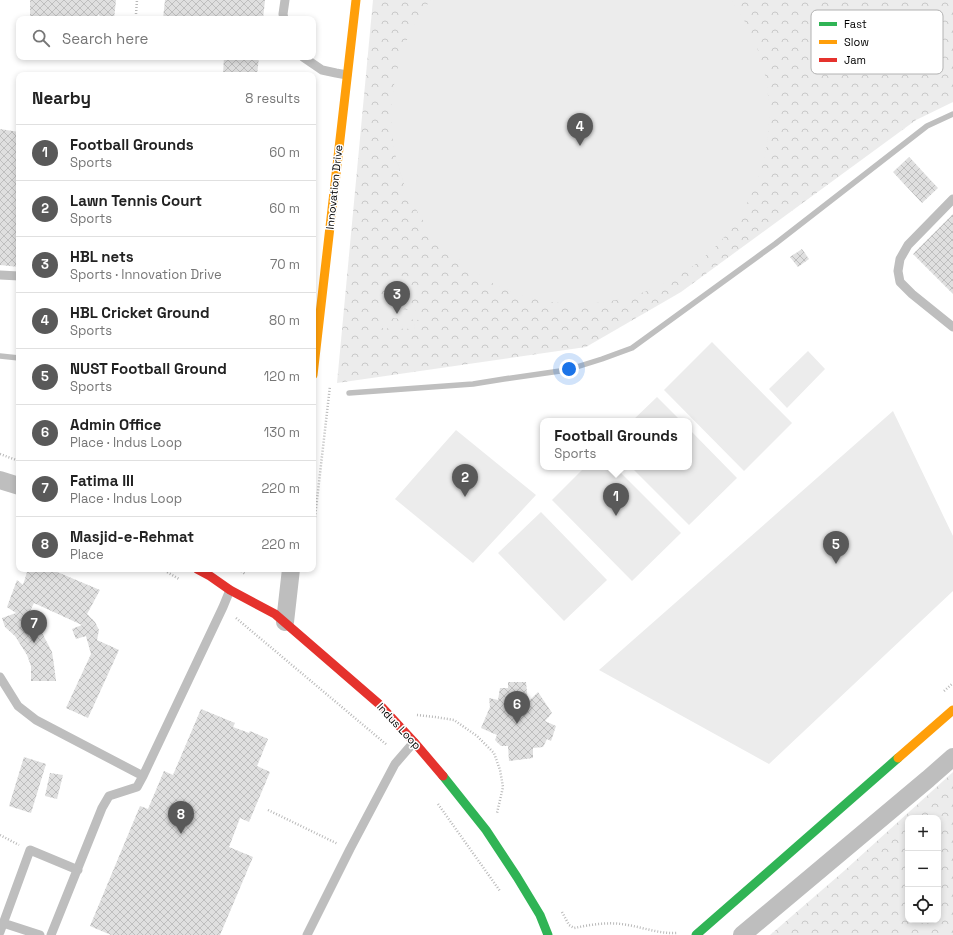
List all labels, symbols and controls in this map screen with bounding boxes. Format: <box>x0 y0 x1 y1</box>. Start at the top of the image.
legend <box>811 10 943 74</box>
search box <box>16 16 316 60</box>
text: Fast <box>844 17 867 31</box>
icon: search <box>30 27 52 49</box>
text: Search here <box>62 29 148 48</box>
text: Slow <box>844 35 869 49</box>
text: Jam <box>844 53 866 67</box>
text: Nearby <box>32 87 91 109</box>
text: 8 results <box>245 90 300 107</box>
pin: 4 <box>567 113 593 146</box>
text: Football Grounds <box>70 135 194 154</box>
text: 1 <box>42 144 48 161</box>
text: 60 m <box>269 144 300 161</box>
street label: Innovation Drive <box>323 144 345 230</box>
text: Sports <box>70 154 112 171</box>
text: Lawn Tennis Court <box>70 191 202 210</box>
text: 2 <box>41 200 49 217</box>
text: 60 m <box>269 200 300 217</box>
text: Sports <box>70 210 112 227</box>
text: HBL nets <box>70 247 134 266</box>
text: 3 <box>41 256 49 273</box>
text: 70 m <box>270 256 300 273</box>
text: Sports · Innovation Drive <box>70 266 222 283</box>
pin: 3 <box>384 281 410 314</box>
text: HBL Cricket Ground <box>70 303 210 322</box>
text: 4 <box>41 312 49 329</box>
text: 80 m <box>269 312 300 329</box>
text: Sports <box>70 322 112 339</box>
text: NUST Football Ground <box>70 359 227 378</box>
your location <box>559 359 579 379</box>
text: 5 <box>41 368 49 385</box>
text: 120 m <box>264 368 300 385</box>
text: Sports <box>70 378 112 395</box>
text: Admin Office <box>70 415 162 434</box>
popup <box>540 418 692 470</box>
text: 6 <box>41 424 49 441</box>
text: 130 m <box>264 424 300 441</box>
text: Football Grounds <box>554 426 678 445</box>
text: Place · Indus Loop <box>70 434 182 451</box>
text: Sports <box>554 445 596 462</box>
pin: 2 <box>452 464 478 497</box>
text: Fatima III <box>70 471 134 490</box>
text: 7 <box>41 480 49 497</box>
text: 220 m <box>261 480 300 497</box>
pin: 1 <box>603 483 629 516</box>
text: Place · Indus Loop <box>70 490 182 507</box>
text: Masjid-e-Rehmat <box>70 527 194 546</box>
pin: 5 <box>823 531 849 564</box>
text: 8 <box>41 536 49 553</box>
text: 220 m <box>261 536 300 553</box>
text: Place <box>70 546 104 563</box>
pin: 7 <box>21 610 47 643</box>
pin: 6 <box>504 691 530 724</box>
street label: Indus Loop <box>374 700 424 752</box>
pin: 8 <box>168 801 194 834</box>
map controls <box>905 815 941 923</box>
button: + <box>905 815 941 851</box>
button: − <box>905 851 941 887</box>
button: locate <box>905 887 941 923</box>

